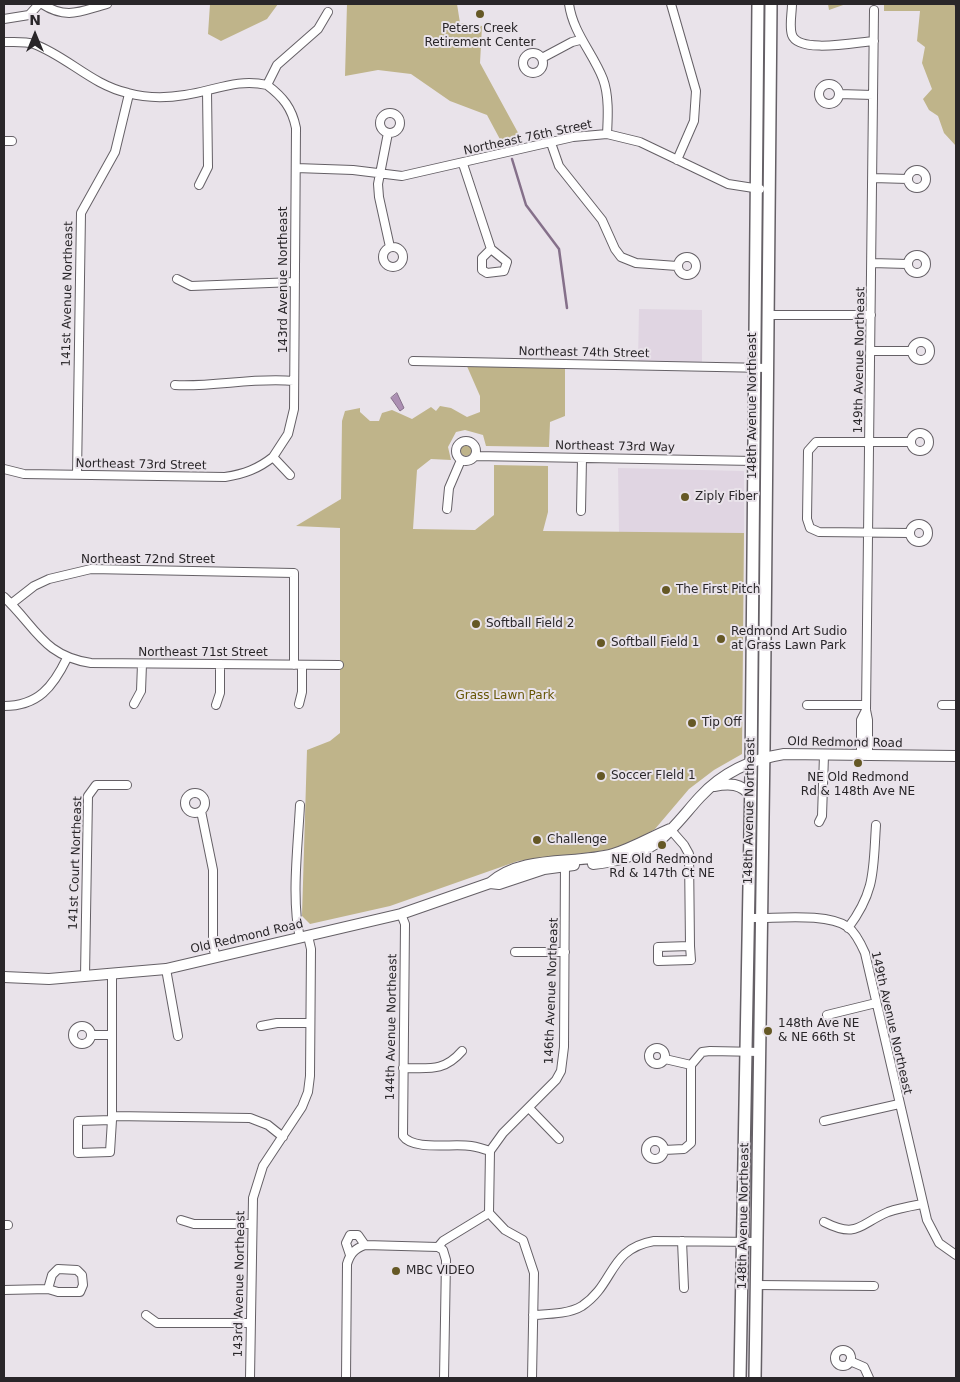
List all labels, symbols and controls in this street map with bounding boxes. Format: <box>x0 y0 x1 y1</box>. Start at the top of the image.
marker: Peters Creek Retirement Center <box>474 8 486 20</box>
north arrow <box>10 10 60 60</box>
text: N <box>29 12 41 28</box>
place label: Peters Creek Retirement Center <box>425 22 535 50</box>
street label: Northeast 76th Street <box>462 117 594 159</box>
street label: 143rd Avenue Northeast <box>277 207 291 353</box>
street label: 141st Avenue Northeast <box>60 221 76 367</box>
street label: 149th Avenue Northeast <box>852 287 868 433</box>
street label: 148th Avenue Northeast <box>746 333 760 479</box>
street label: Northeast 74th Street <box>518 345 650 361</box>
street label: Northeast 73rd Way <box>555 439 675 455</box>
street label: Northeast 73rd Street <box>75 457 207 473</box>
place label: Ziply Fiber <box>695 490 758 504</box>
marker: Ziply Fiber <box>679 491 691 503</box>
street label: Northeast 72nd Street <box>81 553 215 567</box>
place label: The First Pitch <box>676 583 760 597</box>
marker: The First Pitch <box>660 584 672 596</box>
place label: Softball Field 2 <box>486 617 574 631</box>
marker: Softball Field 2 <box>470 618 482 630</box>
place label: Redmond Art Sudio at Grass Lawn Park <box>731 625 847 653</box>
marker: Redmond Art Sudio at Grass Lawn Park <box>715 633 727 645</box>
place label: Softball Field 1 <box>611 636 699 650</box>
marker: Softball Field 1 <box>595 637 607 649</box>
street label: Northeast 71st Street <box>138 646 268 660</box>
park label: Grass Lawn Park <box>455 689 555 703</box>
place label: Tip Off <box>702 716 741 730</box>
marker: Tip Off <box>686 717 698 729</box>
street label: Old Redmond Road <box>787 735 903 751</box>
street label: 148th Avenue Northeast <box>742 738 758 884</box>
marker: NE Old Redmond Rd & 148th Ave NE <box>852 757 864 769</box>
place label: Soccer FIeld 1 <box>611 769 696 783</box>
marker: Soccer FIeld 1 <box>595 770 607 782</box>
place label: NE Old Redmond Rd & 148th Ave NE <box>801 771 915 799</box>
street label: 141st Court Northeast <box>66 796 86 930</box>
place label: Challenge <box>547 833 607 847</box>
marker: Challenge <box>531 834 543 846</box>
marker: NE Old Redmond Rd & 147th Ct NE <box>656 839 668 851</box>
place label: NE Old Redmond Rd & 147th Ct NE <box>609 853 715 881</box>
street label: Old Redmond Road <box>189 917 305 957</box>
street label: 146th Avenue Northeast <box>542 917 562 1065</box>
street label: 149th Avenue Northeast <box>867 950 915 1096</box>
street label: 144th Avenue Northeast <box>384 954 400 1100</box>
place label: 148th Ave NE & NE 66th St <box>778 1017 859 1045</box>
marker: 148th Ave NE & NE 66th St <box>762 1025 774 1037</box>
street label: 148th Avenue Northeast <box>736 1143 752 1289</box>
street label: 143rd Avenue Northeast <box>232 1211 248 1357</box>
place label: MBC VIDEO <box>406 1264 475 1278</box>
marker: MBC VIDEO <box>390 1265 402 1277</box>

